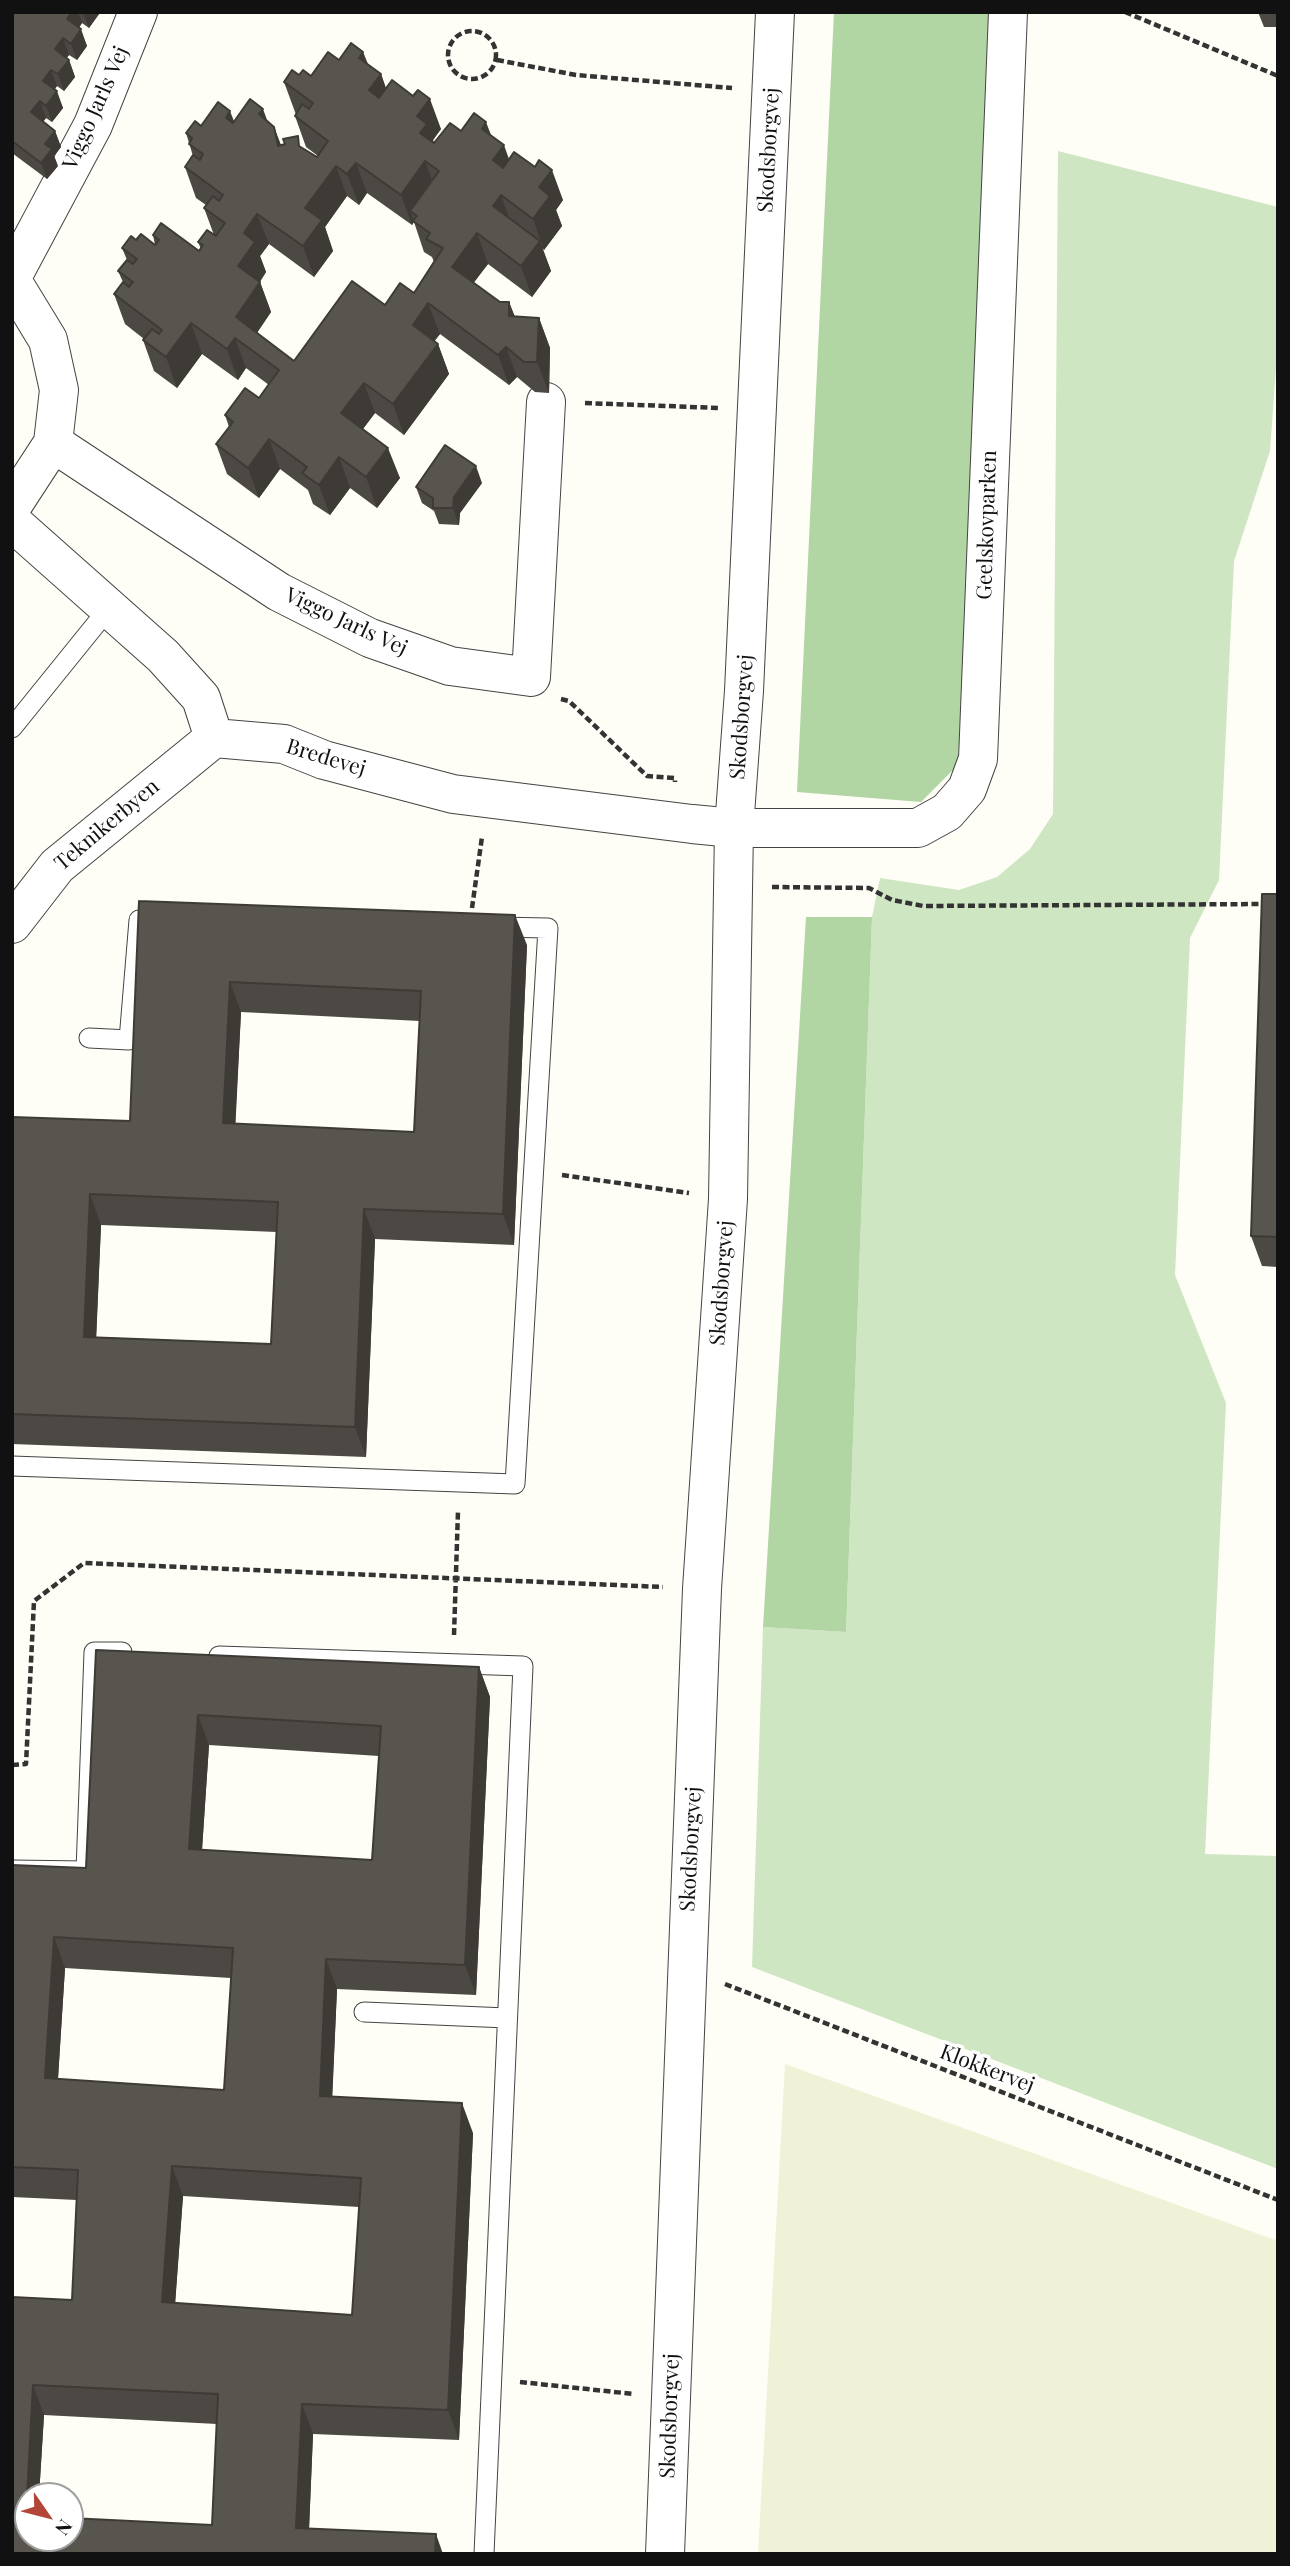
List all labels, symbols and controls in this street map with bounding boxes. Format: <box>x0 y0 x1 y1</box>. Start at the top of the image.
street label: Viggo Jarls Vej <box>58 43 134 173</box>
street label: Skodsborgvej <box>753 87 785 213</box>
street label: Geelskovparken <box>972 450 1002 600</box>
street label: Viggo Jarls Vej <box>281 583 411 661</box>
street label: Skodsborgvej <box>725 654 759 780</box>
street label: Bredevej <box>283 734 369 782</box>
street label: Teknikerbyen <box>50 774 164 876</box>
street label: Skodsborgvej <box>705 1220 739 1346</box>
street label: Skodsborgvej <box>675 1786 707 1912</box>
street label: Klokkervej <box>936 2039 1038 2099</box>
street label: Skodsborgvej <box>655 2353 685 2479</box>
north arrow <box>14 2482 84 2552</box>
text: N <box>50 2515 79 2541</box>

